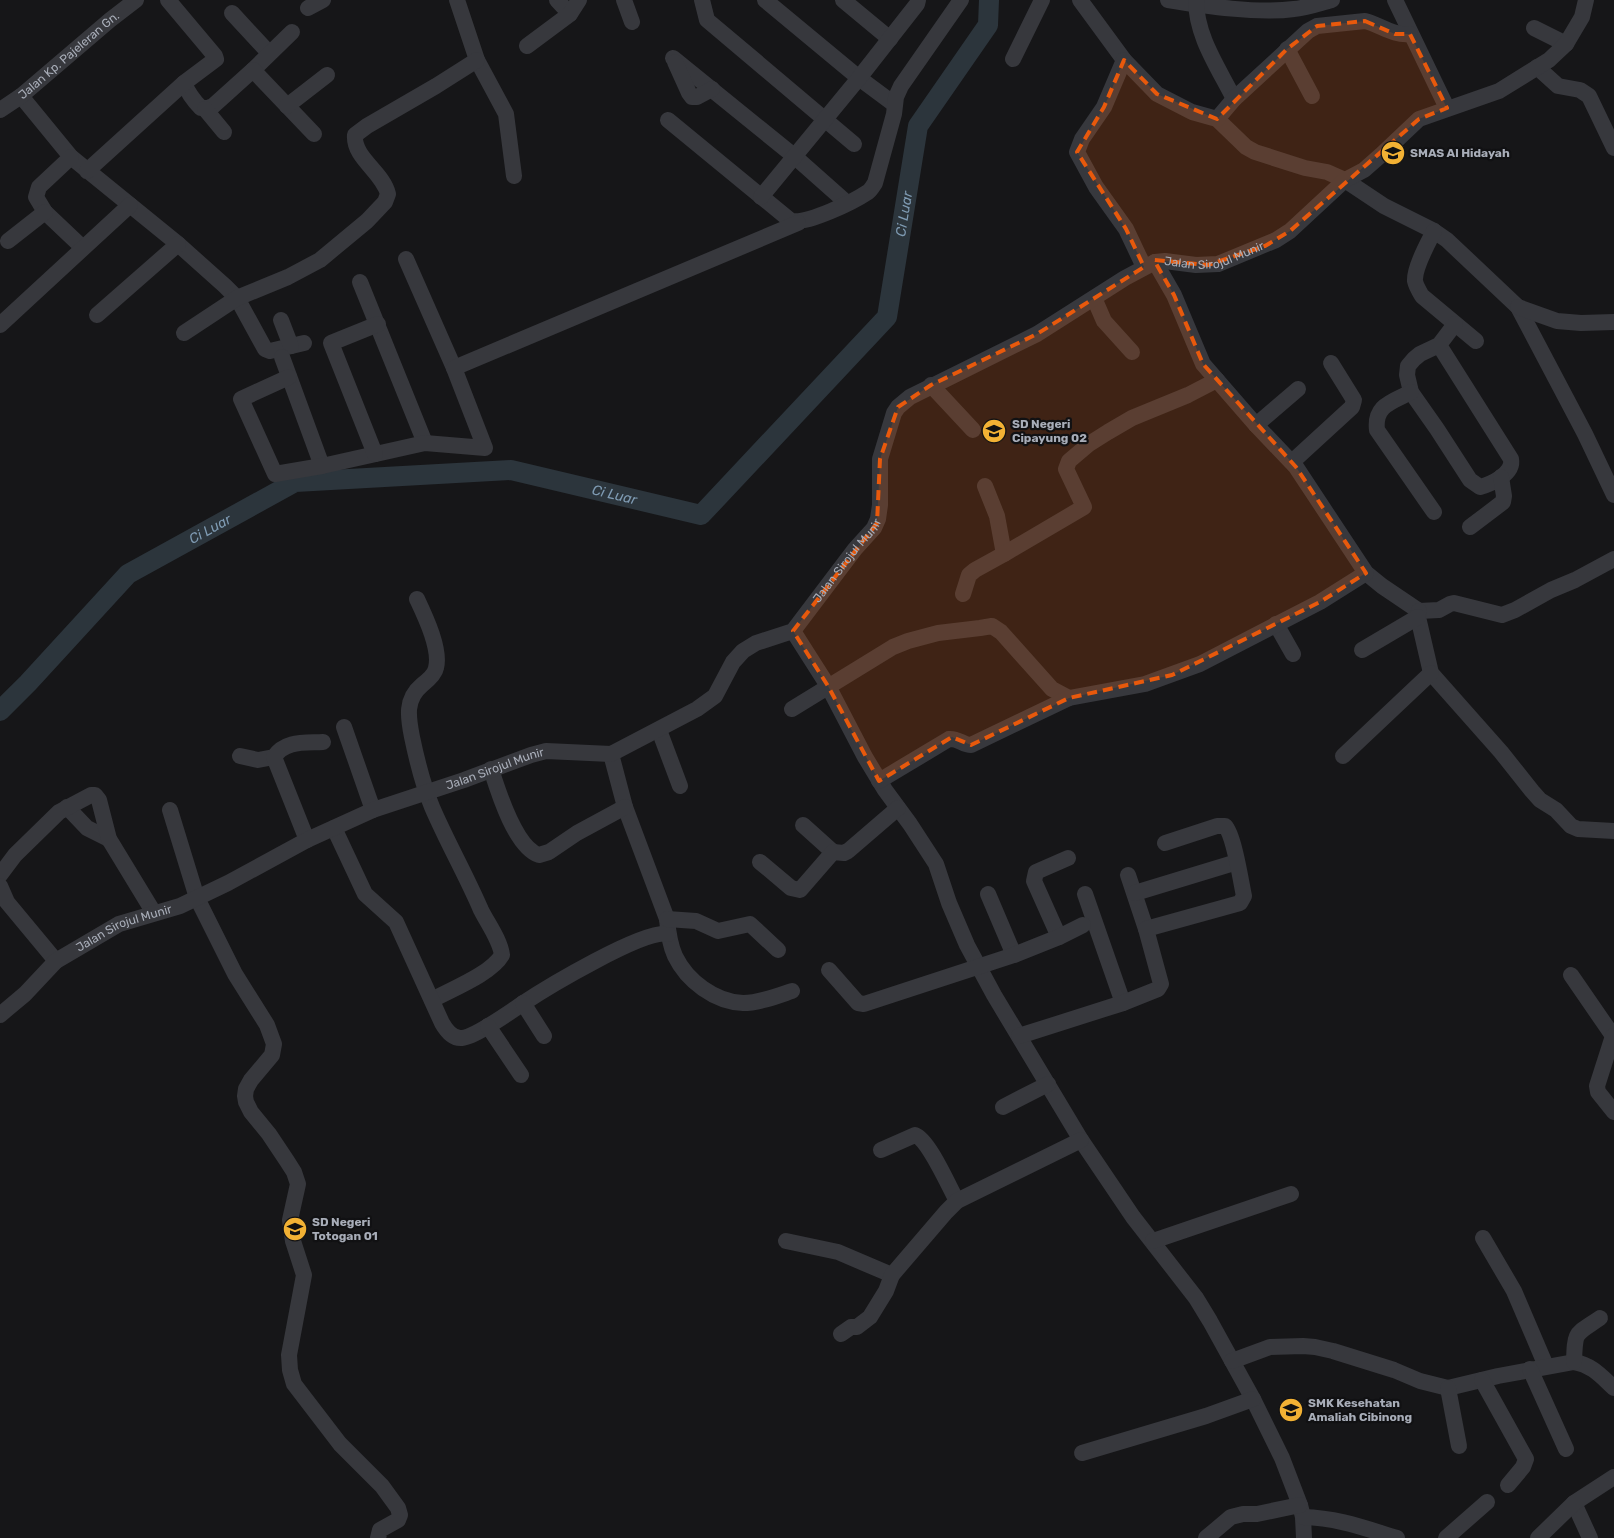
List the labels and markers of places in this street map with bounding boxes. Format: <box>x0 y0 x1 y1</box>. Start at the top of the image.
school or university icon: SMAS Al Hidayah <box>1380 140 1406 166</box>
place label: SMAS Al Hidayah <box>1410 146 1510 160</box>
place label: SD Negeri Cipayung 02 <box>1012 417 1087 445</box>
school or university icon: SD Negeri Cipayung 02 <box>981 418 1007 444</box>
place label: SD Negeri Totogan 01 <box>312 1215 378 1243</box>
school or university icon: SD Negeri Totogan 01 <box>282 1216 308 1242</box>
place label: SMK Kesehatan Amaliah Cibinong <box>1308 1396 1412 1424</box>
school or university icon: SMK Kesehatan Amaliah Cibinong <box>1278 1397 1304 1423</box>

